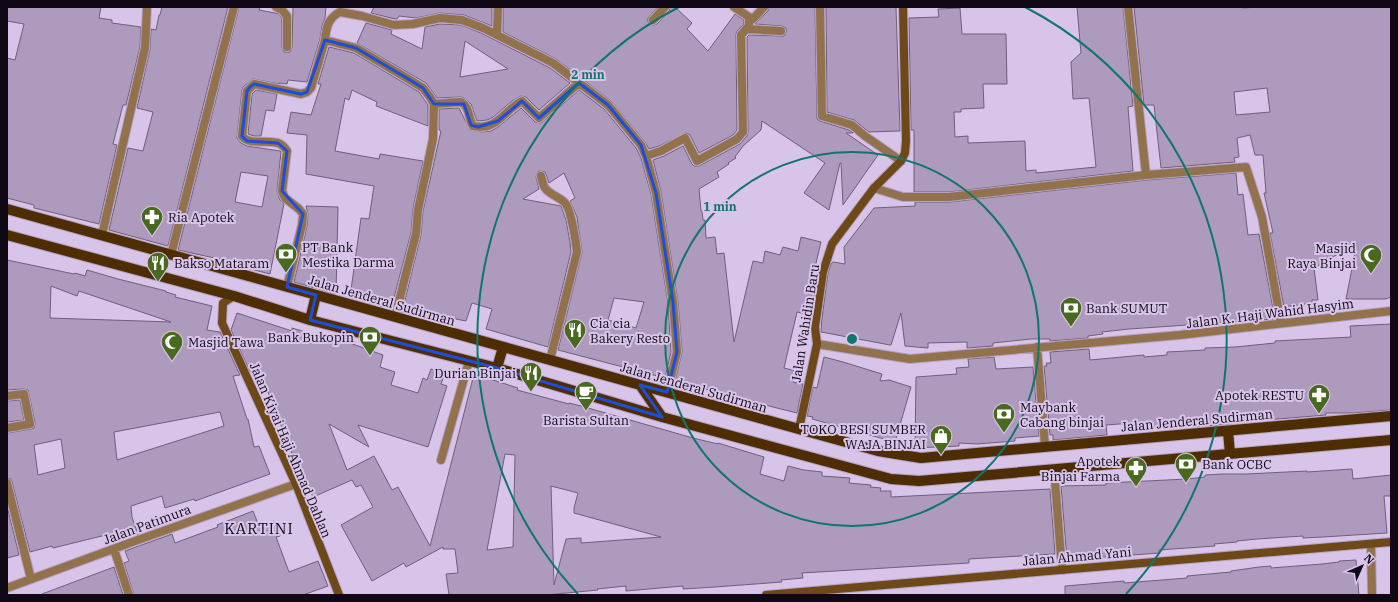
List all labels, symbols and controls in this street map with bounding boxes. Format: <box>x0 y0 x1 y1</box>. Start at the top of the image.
text: 2 min <box>571 67 605 82</box>
text: 1 min <box>703 199 737 214</box>
pharmacy icon: Ria Apotek <box>139 204 165 237</box>
place label: Ria Apotek <box>168 209 235 226</box>
place label: PT Bank Mestika Darma <box>302 239 394 271</box>
place label: Masjid Raya Binjai <box>1287 240 1356 272</box>
bank icon: PT Bank Mestika Darma <box>273 241 299 274</box>
mosque icon: Masjid Raya Binjai <box>1358 242 1384 275</box>
restaurant icon: Bakso Mataram <box>145 250 171 283</box>
place label: Bakso Mataram <box>174 255 269 272</box>
street label: Jalan Wahidin Baru <box>788 263 823 383</box>
street label: Jalan Jenderal Sudirman <box>306 271 457 330</box>
bank icon: Bank SUMUT <box>1058 295 1084 328</box>
street label: Jalan K. Haji Wahid Hasyim <box>1185 295 1355 332</box>
place label: Bank SUMUT <box>1086 300 1168 317</box>
place label: Cia cia Bakery Resto <box>590 315 670 347</box>
restaurant icon: Cia cia Bakery Resto <box>562 317 588 350</box>
bank icon: Bank Bukopin <box>357 324 383 357</box>
mosque icon: Masjid Tawa <box>159 329 185 362</box>
place label: Bank Bukopin <box>268 329 354 346</box>
centre of rings <box>845 332 859 346</box>
place label: Masjid Tawa <box>188 334 264 351</box>
street label: Jalan Jenderal Sudirman <box>618 358 769 417</box>
street label: Jalan Kiyai Haji Ahmad Dahlan <box>246 360 335 540</box>
restaurant icon: Durian Binjai <box>518 360 544 393</box>
place label: Durian Binjai <box>434 365 516 382</box>
cafe icon: Barista Sultan <box>573 379 599 412</box>
pharmacy icon: Apotek RESTU <box>1306 382 1332 415</box>
place label: Apotek RESTU <box>1215 387 1304 404</box>
place label: Maybank Cabang binjai <box>1020 399 1104 431</box>
bank icon: Maybank Cabang binjai <box>991 401 1017 434</box>
street label: Jalan Jenderal Sudirman <box>1120 405 1274 436</box>
place label: Barista Sultan <box>543 412 629 429</box>
place label: TOKO BESI SUMBER WAJA BINJAI <box>801 421 926 453</box>
shop icon: TOKO BESI SUMBER WAJA BINJAI <box>928 423 954 456</box>
bank icon: Bank OCBC <box>1173 451 1199 484</box>
place label: Apotek Binjai Farma <box>1041 453 1120 485</box>
pharmacy icon: Apotek Binjai Farma <box>1123 455 1149 488</box>
place label: Bank OCBC <box>1202 456 1272 473</box>
street label: Jalan Patimura <box>101 501 193 548</box>
district label: KARTINI <box>224 519 294 538</box>
street label: Jalan Ahmad Yani <box>1022 543 1132 570</box>
north arrow <box>1342 546 1382 586</box>
text: N <box>1361 551 1377 567</box>

